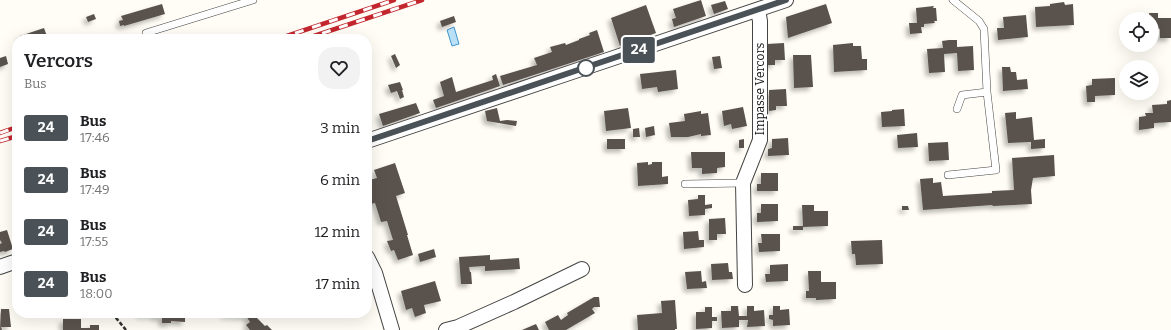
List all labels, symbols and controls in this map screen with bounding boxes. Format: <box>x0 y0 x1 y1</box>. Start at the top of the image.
map controls <box>1119 12 1159 100</box>
button: locate <box>1119 12 1159 52</box>
line badge: 24 <box>621 37 657 63</box>
text: 24 <box>631 41 647 58</box>
street label: Impasse Vercors <box>753 42 767 135</box>
button: heart <box>318 47 360 89</box>
text: Vercors <box>24 49 93 72</box>
unlabelled marker <box>577 59 595 77</box>
button: layers <box>1119 60 1159 100</box>
text: Bus <box>24 76 46 91</box>
text: Bus <box>80 112 106 130</box>
text: 24 <box>38 119 54 136</box>
text: 3 min <box>320 119 360 137</box>
text: 17:46 <box>80 130 110 145</box>
text: Bus <box>80 164 106 182</box>
text: 24 <box>38 171 54 188</box>
text: 6 min <box>320 171 360 189</box>
text: 17:49 <box>80 182 110 197</box>
text: Bus <box>80 216 106 234</box>
text: 24 <box>38 223 54 240</box>
text: 12 min <box>314 223 360 241</box>
text: 17:55 <box>80 234 108 249</box>
text: Bus <box>80 268 106 286</box>
text: 24 <box>38 275 54 292</box>
text: 17 min <box>315 275 360 293</box>
text: 18:00 <box>80 286 113 301</box>

